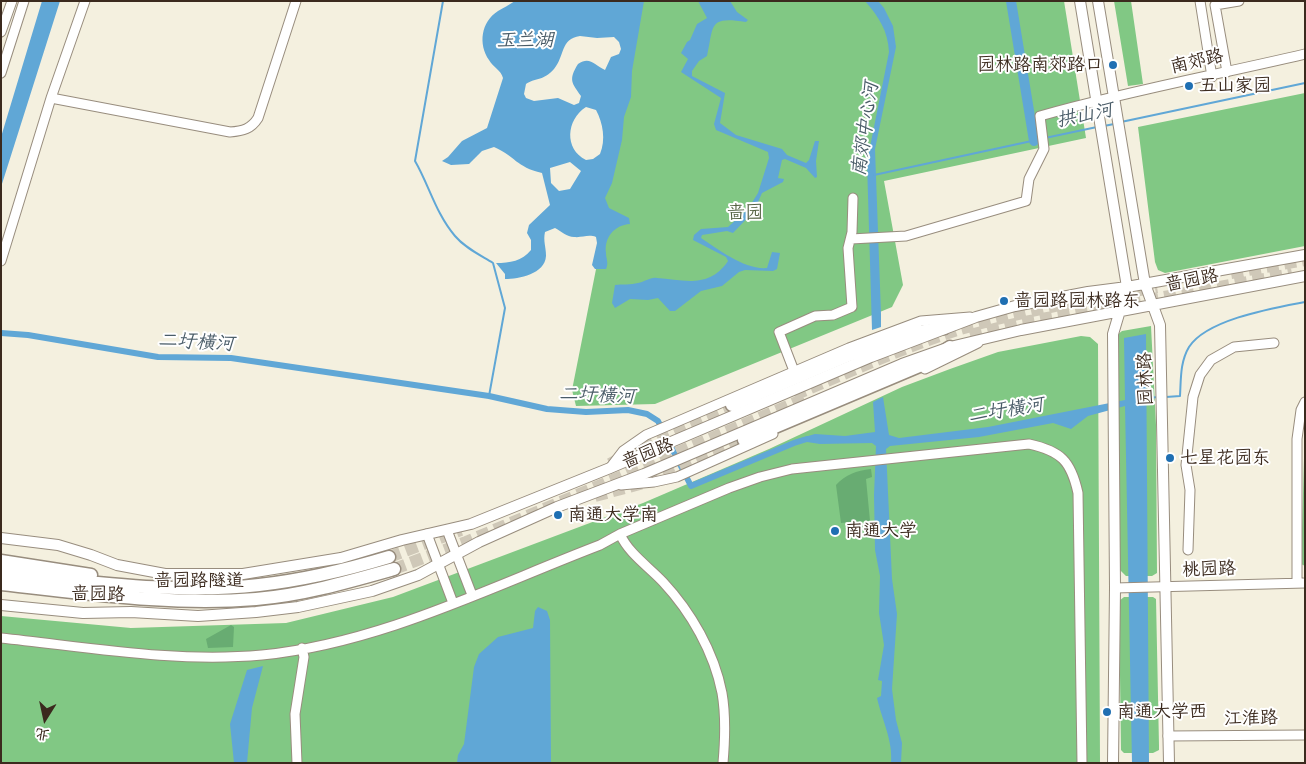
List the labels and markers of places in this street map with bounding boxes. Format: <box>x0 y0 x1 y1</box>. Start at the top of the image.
place label: 园林路南郊路口 <box>977 54 1103 76</box>
marker: 园林路南郊路口 <box>1107 59 1119 71</box>
place label: 五山家园 <box>1199 75 1271 97</box>
marker: 五山家园 <box>1183 80 1195 92</box>
place label: 啬园路园林路东 <box>1014 290 1140 312</box>
marker: 啬园路园林路东 <box>998 295 1010 307</box>
place label: 七星花园东 <box>1180 447 1270 469</box>
marker: 七星花园东 <box>1164 452 1176 464</box>
place label: 南通大学南 <box>568 504 658 526</box>
marker: 南通大学南 <box>552 509 564 521</box>
place label: 南通大学 <box>845 520 917 542</box>
marker: 南通大学 <box>829 525 841 537</box>
place label: 南通大学西 <box>1117 701 1207 723</box>
marker: 南通大学西 <box>1101 706 1113 718</box>

